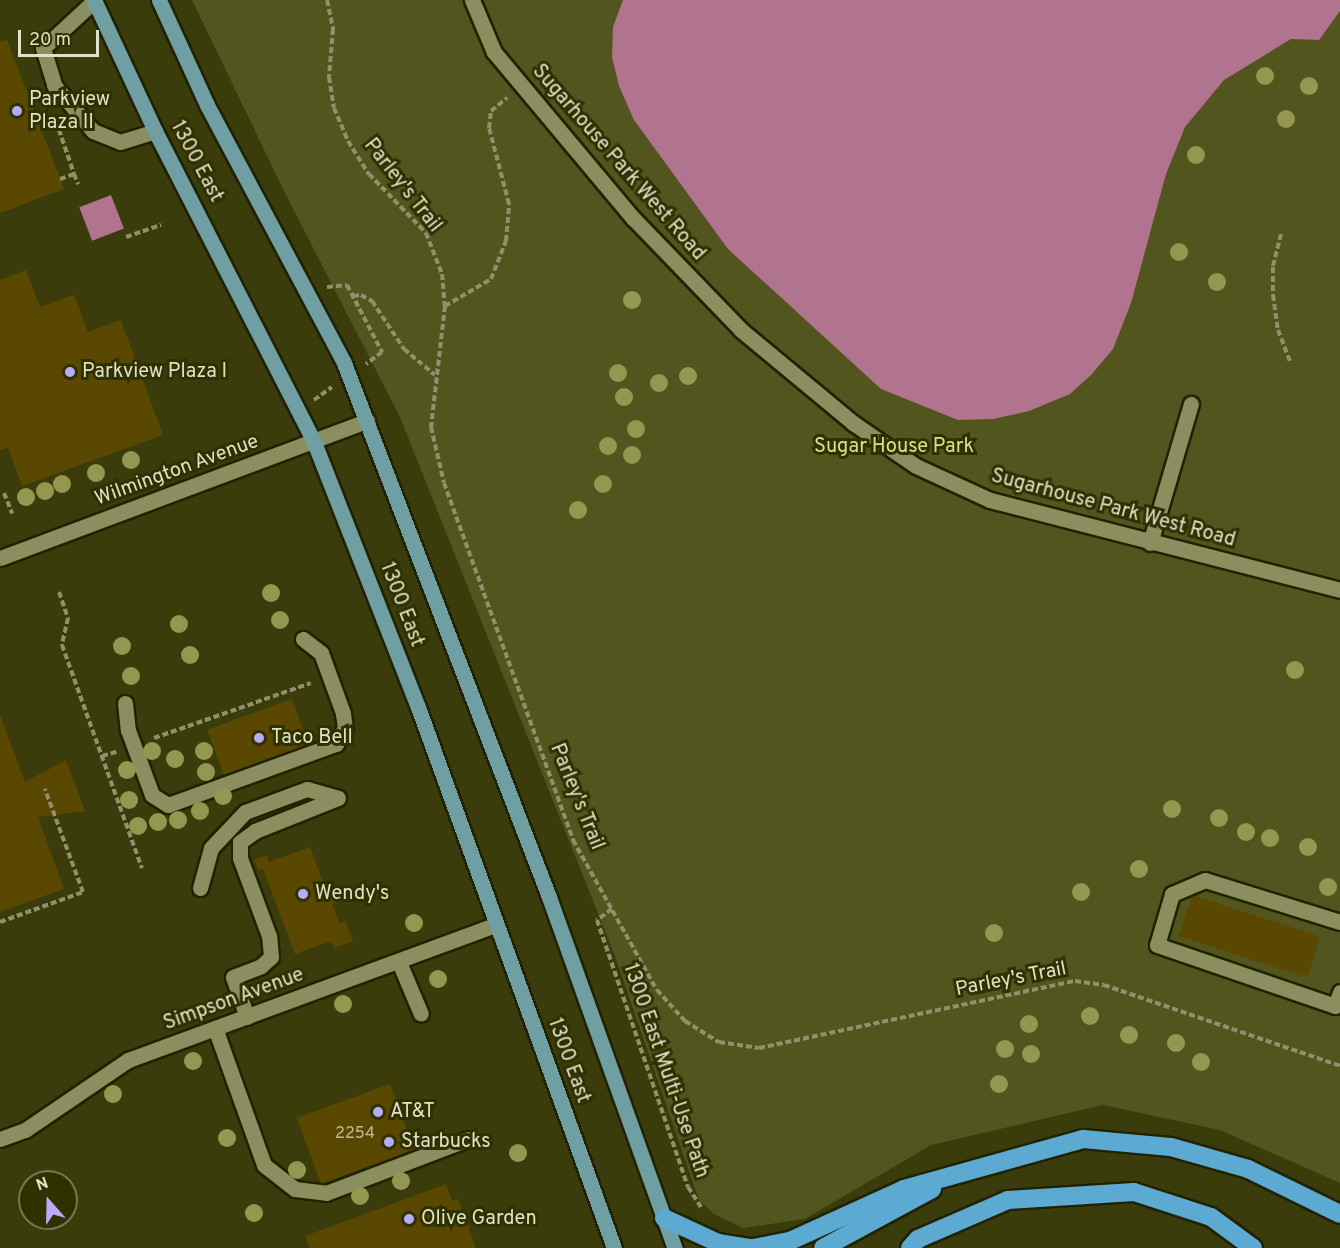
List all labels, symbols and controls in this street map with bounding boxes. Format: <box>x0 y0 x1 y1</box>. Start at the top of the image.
scale bar <box>21 18 102 56</box>
text: 20 m <box>29 29 71 52</box>
street label: Sugarhouse Park West Road <box>526 60 710 266</box>
place label: Parkview Plaza II <box>29 88 110 135</box>
marker: Parkview Plaza II <box>10 104 24 118</box>
street label: 1300 East <box>165 117 227 207</box>
street label: Parley's Trail <box>358 134 446 238</box>
place label: Parkview Plaza I <box>82 360 227 384</box>
marker: Parkview Plaza I <box>63 365 77 379</box>
street label: Wilmington Avenue <box>92 430 262 512</box>
park label: Sugar House Park <box>814 435 974 459</box>
street label: Sugarhouse Park West Road <box>988 465 1238 553</box>
street label: 1300 East <box>374 559 428 651</box>
place label: Taco Bell <box>271 726 353 750</box>
marker: Taco Bell <box>252 731 266 745</box>
street label: Parley's Trail <box>544 740 608 854</box>
place label: Wendy's <box>315 882 389 906</box>
marker: Wendy's <box>296 887 310 901</box>
street label: Parley's Trail <box>953 957 1069 1003</box>
street label: 1300 East Multi-Use Path <box>617 961 713 1181</box>
street label: Simpson Avenue <box>160 963 308 1037</box>
street label: 1300 East <box>542 1015 594 1107</box>
place label: AT&T <box>390 1100 435 1124</box>
marker: AT&T <box>371 1105 385 1119</box>
house number: 2254 <box>335 1124 375 1144</box>
place label: Starbucks <box>401 1130 491 1154</box>
marker: Starbucks <box>382 1135 396 1149</box>
north arrow <box>18 1170 78 1230</box>
text: N <box>34 1174 51 1196</box>
place label: Olive Garden <box>421 1207 537 1231</box>
marker: Olive Garden <box>402 1212 416 1226</box>

